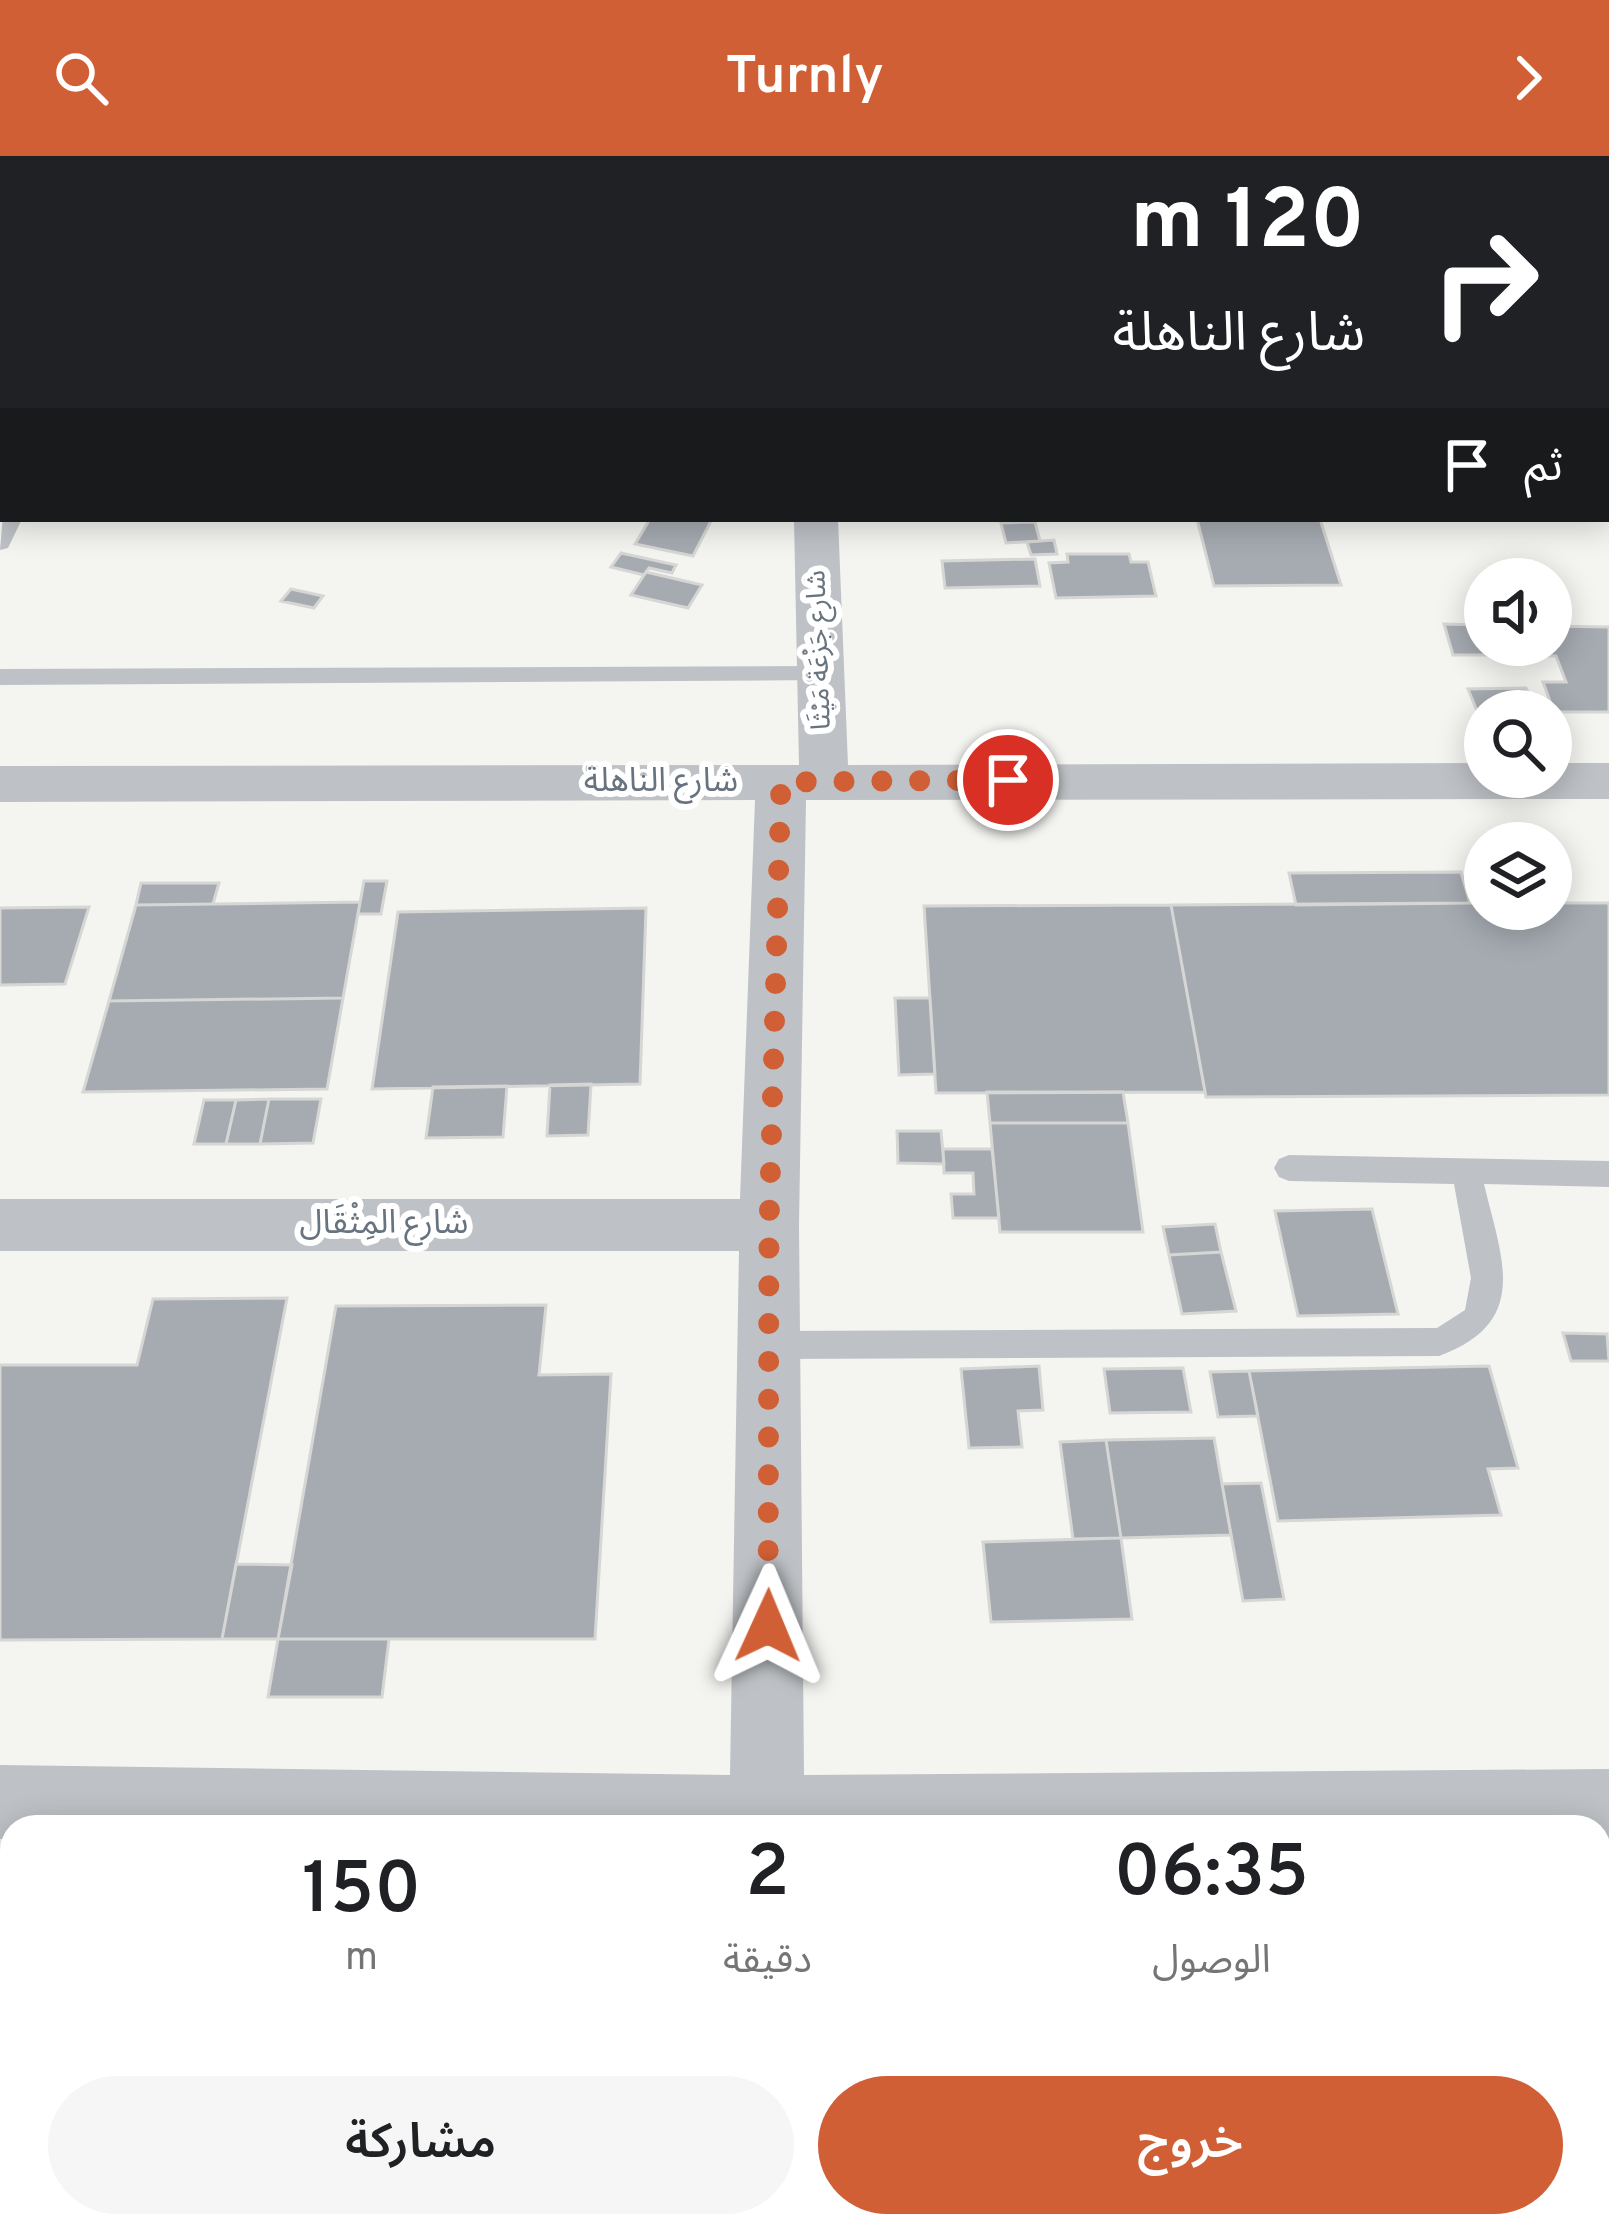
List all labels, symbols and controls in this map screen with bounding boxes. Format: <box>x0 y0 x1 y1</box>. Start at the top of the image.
text: Turnly <box>725 44 884 113</box>
icon: search <box>48 45 114 111</box>
icon: forward <box>1495 45 1561 111</box>
text: 120 m <box>1130 172 1365 278</box>
icon: right <box>1407 204 1563 360</box>
text: شارع الناهلة <box>1112 302 1365 371</box>
icon: arrive <box>1434 432 1500 498</box>
text: ثم <box>1524 440 1563 497</box>
map controls <box>1464 558 1572 930</box>
button: sound <box>1464 558 1572 666</box>
street label: شارع جَزْعَة مَيْثَا <box>800 569 841 731</box>
button: search <box>1464 690 1572 798</box>
pin <box>957 729 1059 831</box>
icon: arrive <box>975 747 1041 813</box>
street label: شارع الناهلة <box>584 762 738 804</box>
button: layers <box>1464 822 1572 930</box>
street label: شارع المِثْقَال <box>300 1202 468 1246</box>
position arrow <box>705 1563 831 1689</box>
text: 2 <box>745 1830 789 1922</box>
text: 06:35 <box>1114 1830 1309 1922</box>
text: 150 <box>302 1847 421 1939</box>
text: m <box>345 1935 378 1984</box>
text: دقيقة <box>723 1938 812 1987</box>
text: الوصول <box>1152 1938 1271 1987</box>
button: مشاركة <box>48 2076 794 2214</box>
button: خروج <box>818 2076 1563 2214</box>

